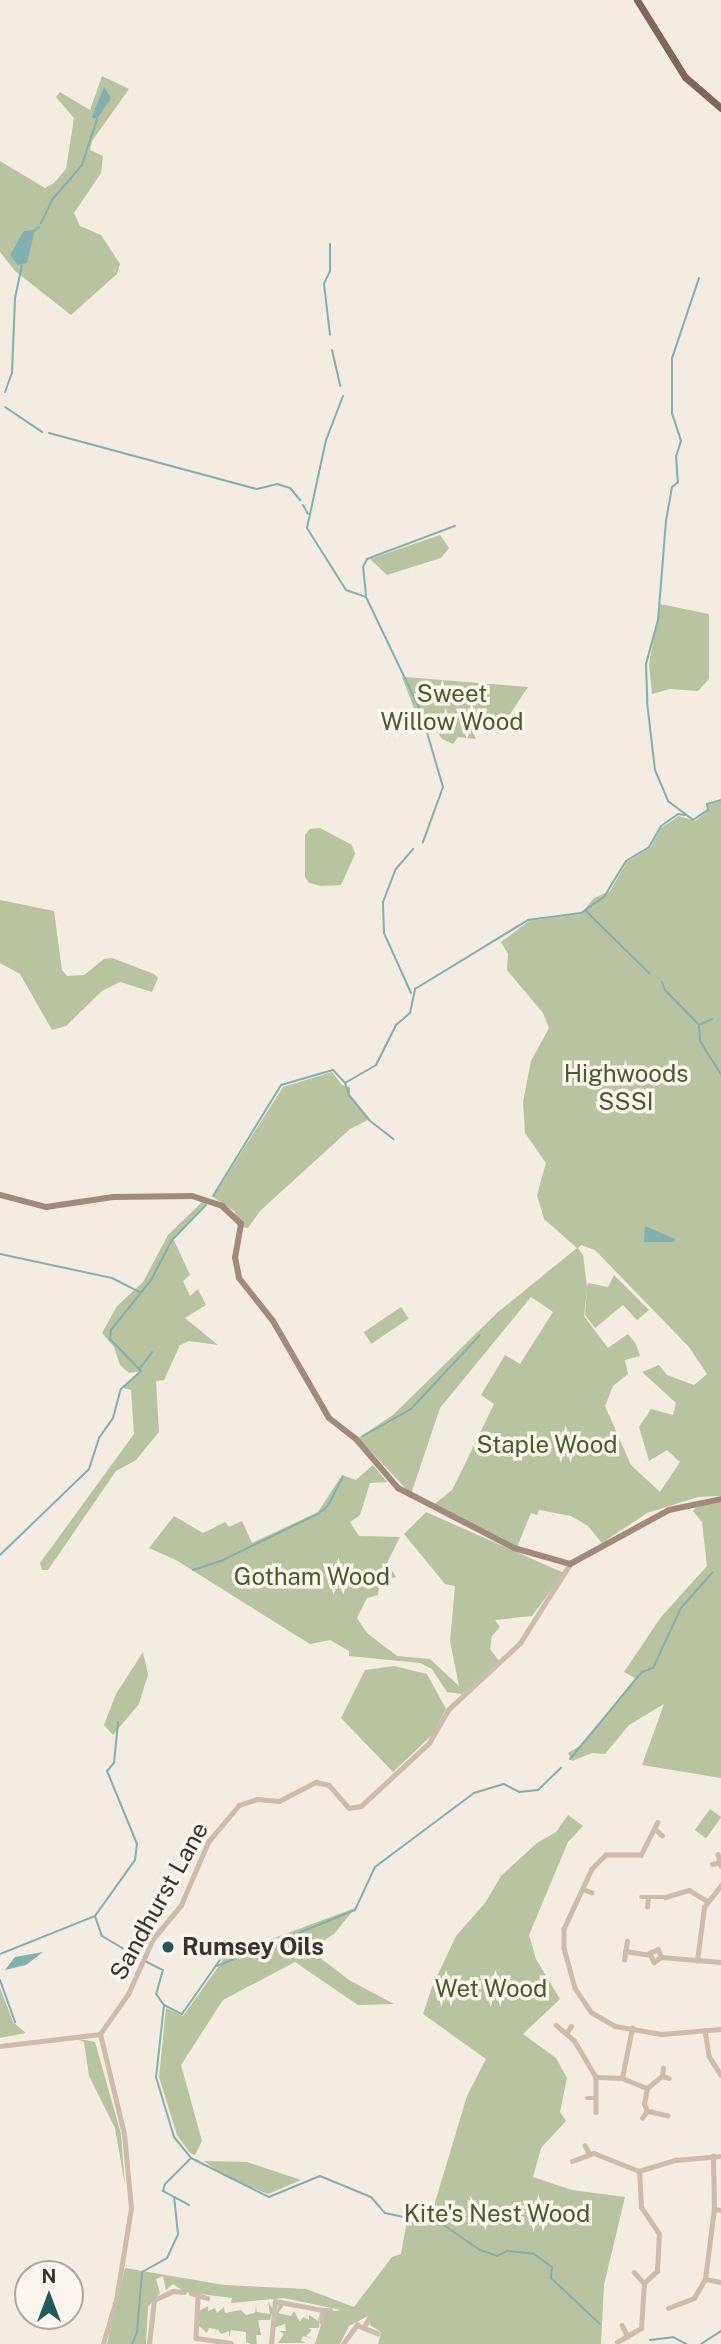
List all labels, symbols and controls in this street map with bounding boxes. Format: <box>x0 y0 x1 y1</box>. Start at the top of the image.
park label: Sweet Willow Wood <box>380 680 524 736</box>
park label: Highwoods SSSI <box>564 1060 688 1116</box>
park label: Staple Wood <box>476 1431 618 1459</box>
park label: Gotham Wood <box>234 1563 390 1591</box>
street label: Sandhurst Lane <box>104 1817 214 1985</box>
place label: Rumsey Oils <box>182 1933 324 1961</box>
marker: Rumsey Oils <box>160 1939 176 1955</box>
park label: Wet Wood <box>434 1975 548 2003</box>
park label: Kite's Nest Wood <box>403 2200 591 2228</box>
north arrow <box>14 2260 84 2330</box>
text: N <box>42 2265 56 2287</box>

